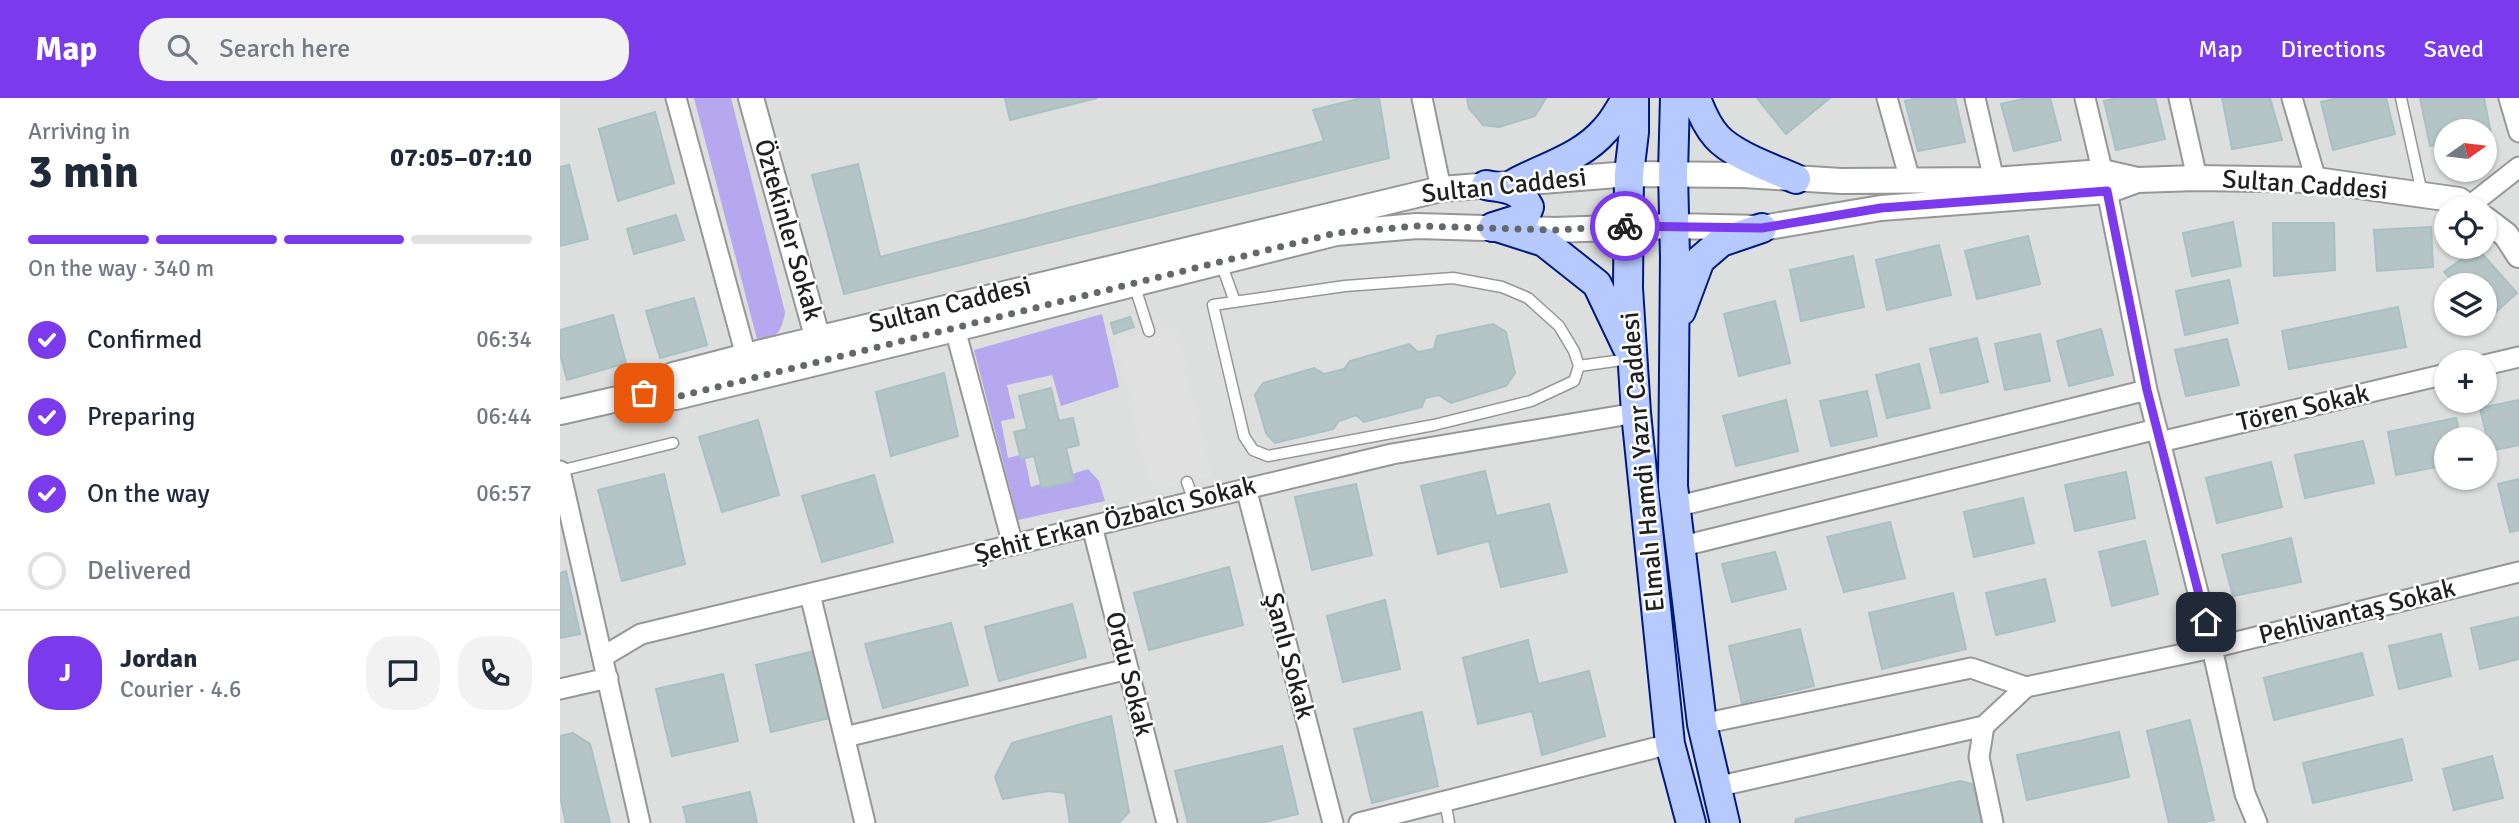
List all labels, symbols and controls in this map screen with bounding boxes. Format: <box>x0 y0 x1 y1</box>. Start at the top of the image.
search box <box>139 18 629 81</box>
text: Map <box>35 29 97 70</box>
icon: search <box>163 30 201 68</box>
text: Search here <box>219 33 350 65</box>
text: Map <box>2198 34 2243 64</box>
text: Directions <box>2281 34 2386 64</box>
text: Saved <box>2424 34 2484 64</box>
text: Arriving in <box>28 117 130 146</box>
north arrow <box>2434 119 2497 182</box>
map controls <box>2434 119 2497 490</box>
street label: Öztekinler Sokak <box>747 136 829 324</box>
text: 07:05–07:10 <box>390 142 532 174</box>
text: 3 min <box>28 144 139 200</box>
street label: Sultan Caddesi <box>1420 161 1588 211</box>
street label: Sultan Caddesi <box>2221 163 2389 207</box>
courier <box>1590 191 1660 261</box>
button: locate <box>2434 196 2497 259</box>
icon: bike <box>1606 207 1644 245</box>
text: On the way · 340 m <box>28 254 214 283</box>
street label: Sultan Caddesi <box>866 269 1034 341</box>
button: layers <box>2434 273 2497 336</box>
street label: Elmalı Hamdi Yazır Caddesi <box>1614 311 1672 613</box>
icon: check <box>28 321 66 359</box>
text: Confirmed <box>87 324 202 356</box>
text: 06:34 <box>476 325 532 354</box>
button: + <box>2434 350 2497 413</box>
pin <box>614 363 674 423</box>
icon: bag <box>625 374 663 412</box>
street label: Tören Sokak <box>2234 377 2372 439</box>
icon: check <box>28 398 66 436</box>
text: Preparing <box>87 401 195 433</box>
text: 06:44 <box>476 402 532 431</box>
button: − <box>2434 427 2497 490</box>
street label: Şehit Erkan Özbalcı Sokak <box>971 470 1259 570</box>
icon: check <box>28 475 66 513</box>
text: On the way <box>87 478 210 510</box>
text: 06:57 <box>476 479 532 508</box>
text: Delivered <box>87 555 192 587</box>
street label: Pehlivantaş Sokak <box>2255 572 2459 652</box>
street label: Şanlı Sokak <box>1257 589 1321 723</box>
pin <box>2176 592 2236 652</box>
icon: home <box>2187 603 2225 641</box>
street label: Ordu Sokak <box>1098 608 1160 740</box>
button: chat <box>366 636 440 710</box>
button: phone <box>458 636 532 710</box>
text: Jordan <box>120 643 197 675</box>
text: J <box>59 657 71 689</box>
text: Courier · 4.6 <box>120 675 241 704</box>

